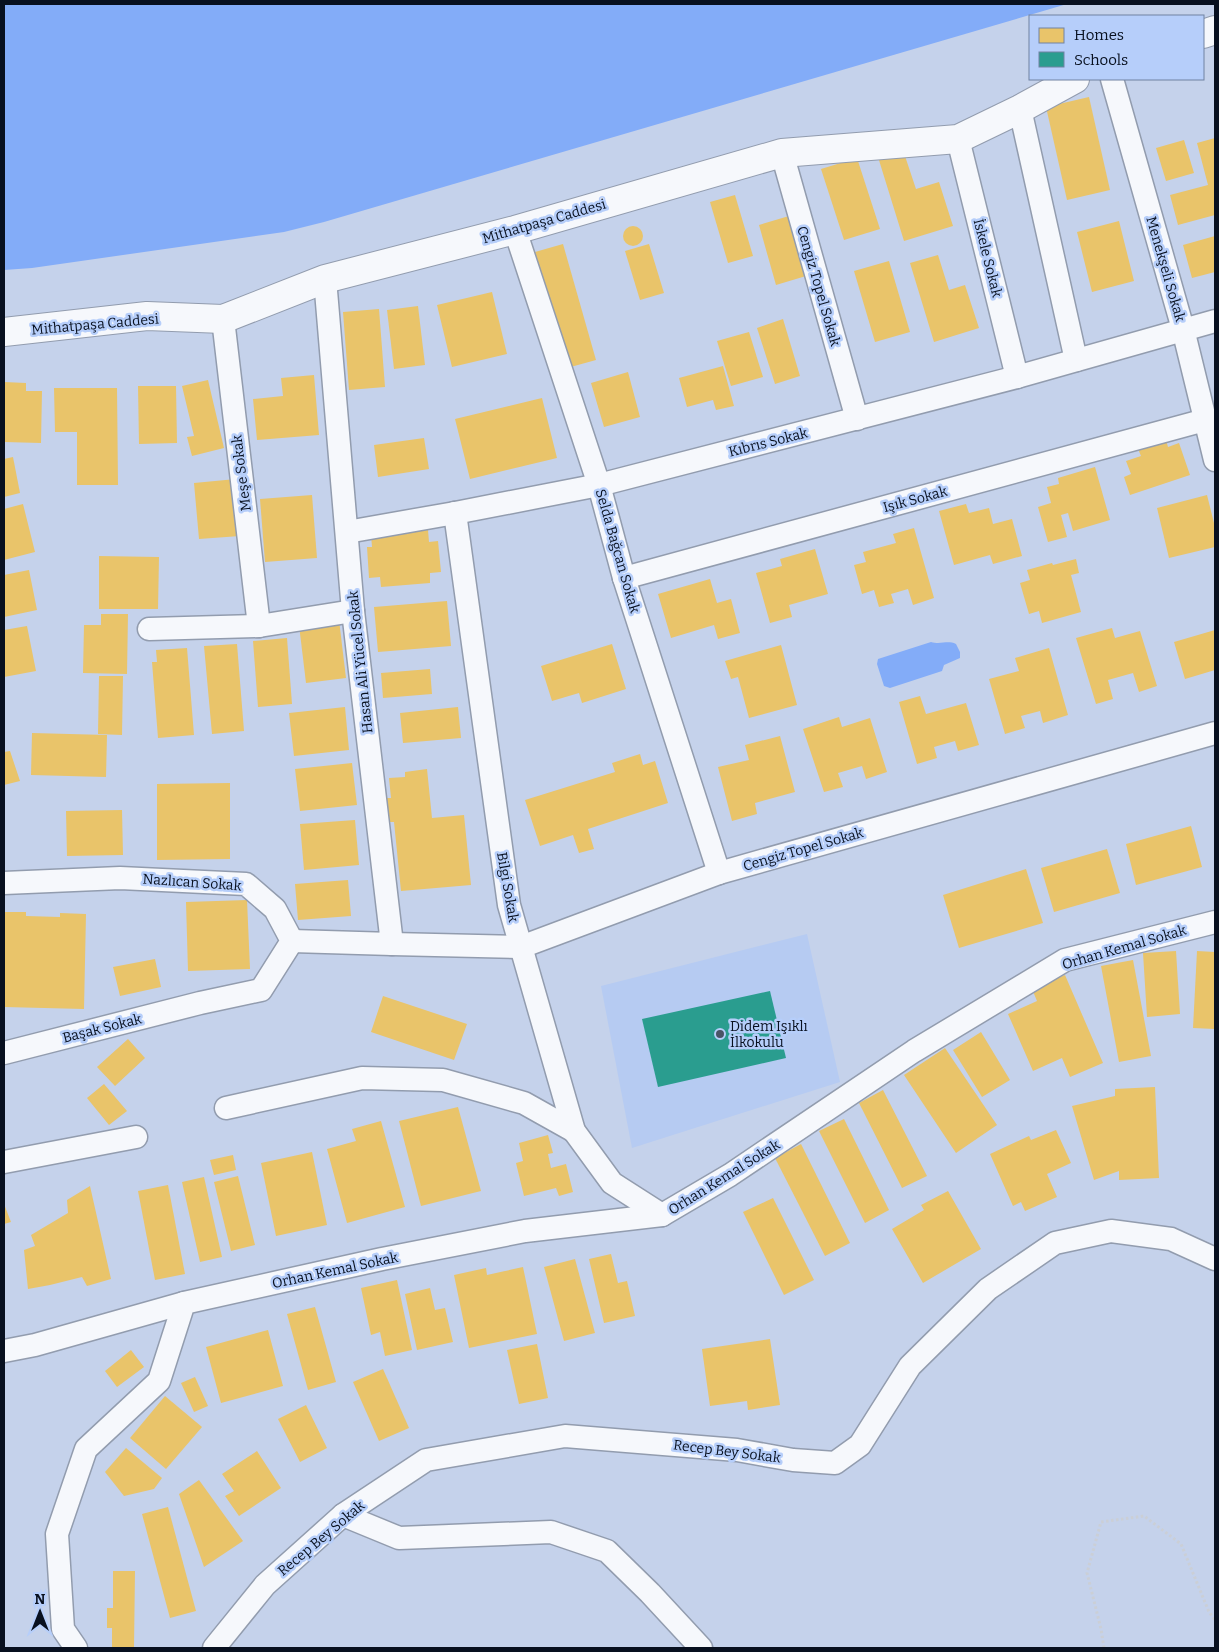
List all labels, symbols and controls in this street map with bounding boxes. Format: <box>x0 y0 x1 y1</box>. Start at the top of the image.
legend <box>1029 15 1204 80</box>
text: Homes <box>1074 26 1124 44</box>
text: Schools <box>1074 51 1128 69</box>
street label: Mithatpaşa Caddesi <box>480 196 608 247</box>
street label: Menekşeli Sokak <box>1142 214 1189 324</box>
street label: İskele Sokak <box>970 217 1005 299</box>
street label: Cengiz Topel Sokak <box>793 224 844 348</box>
street label: Mithatpaşa Caddesi <box>31 310 159 339</box>
street label: Kıbrıs Sokak <box>727 424 810 461</box>
street label: Meşe Sokak <box>228 434 255 512</box>
street label: Işık Sokak <box>881 483 949 516</box>
street label: Selda Bağcan Sokak <box>592 487 643 615</box>
street label: Hasan Ali Yücel Sokak <box>345 590 376 734</box>
street label: Cengiz Topel Sokak <box>741 824 865 875</box>
street label: Bilgi Sokak <box>493 851 522 924</box>
street label: Nazlıcan Sokak <box>142 871 242 894</box>
street label: Orhan Kemal Sokak <box>1060 922 1188 973</box>
street label: Başak Sokak <box>61 1010 144 1047</box>
place label: Didem Işıklı İlkokulu <box>730 1018 808 1051</box>
marker: Didem Işıklı İlkokulu <box>714 1028 726 1040</box>
street label: Orhan Kemal Sokak <box>665 1136 783 1219</box>
street label: Orhan Kemal Sokak <box>271 1249 400 1292</box>
street label: Recep Bey Sokak <box>672 1436 782 1467</box>
street label: Recep Bey Sokak <box>274 1497 368 1580</box>
north arrow <box>15 1587 65 1637</box>
text: N <box>35 1591 46 1608</box>

